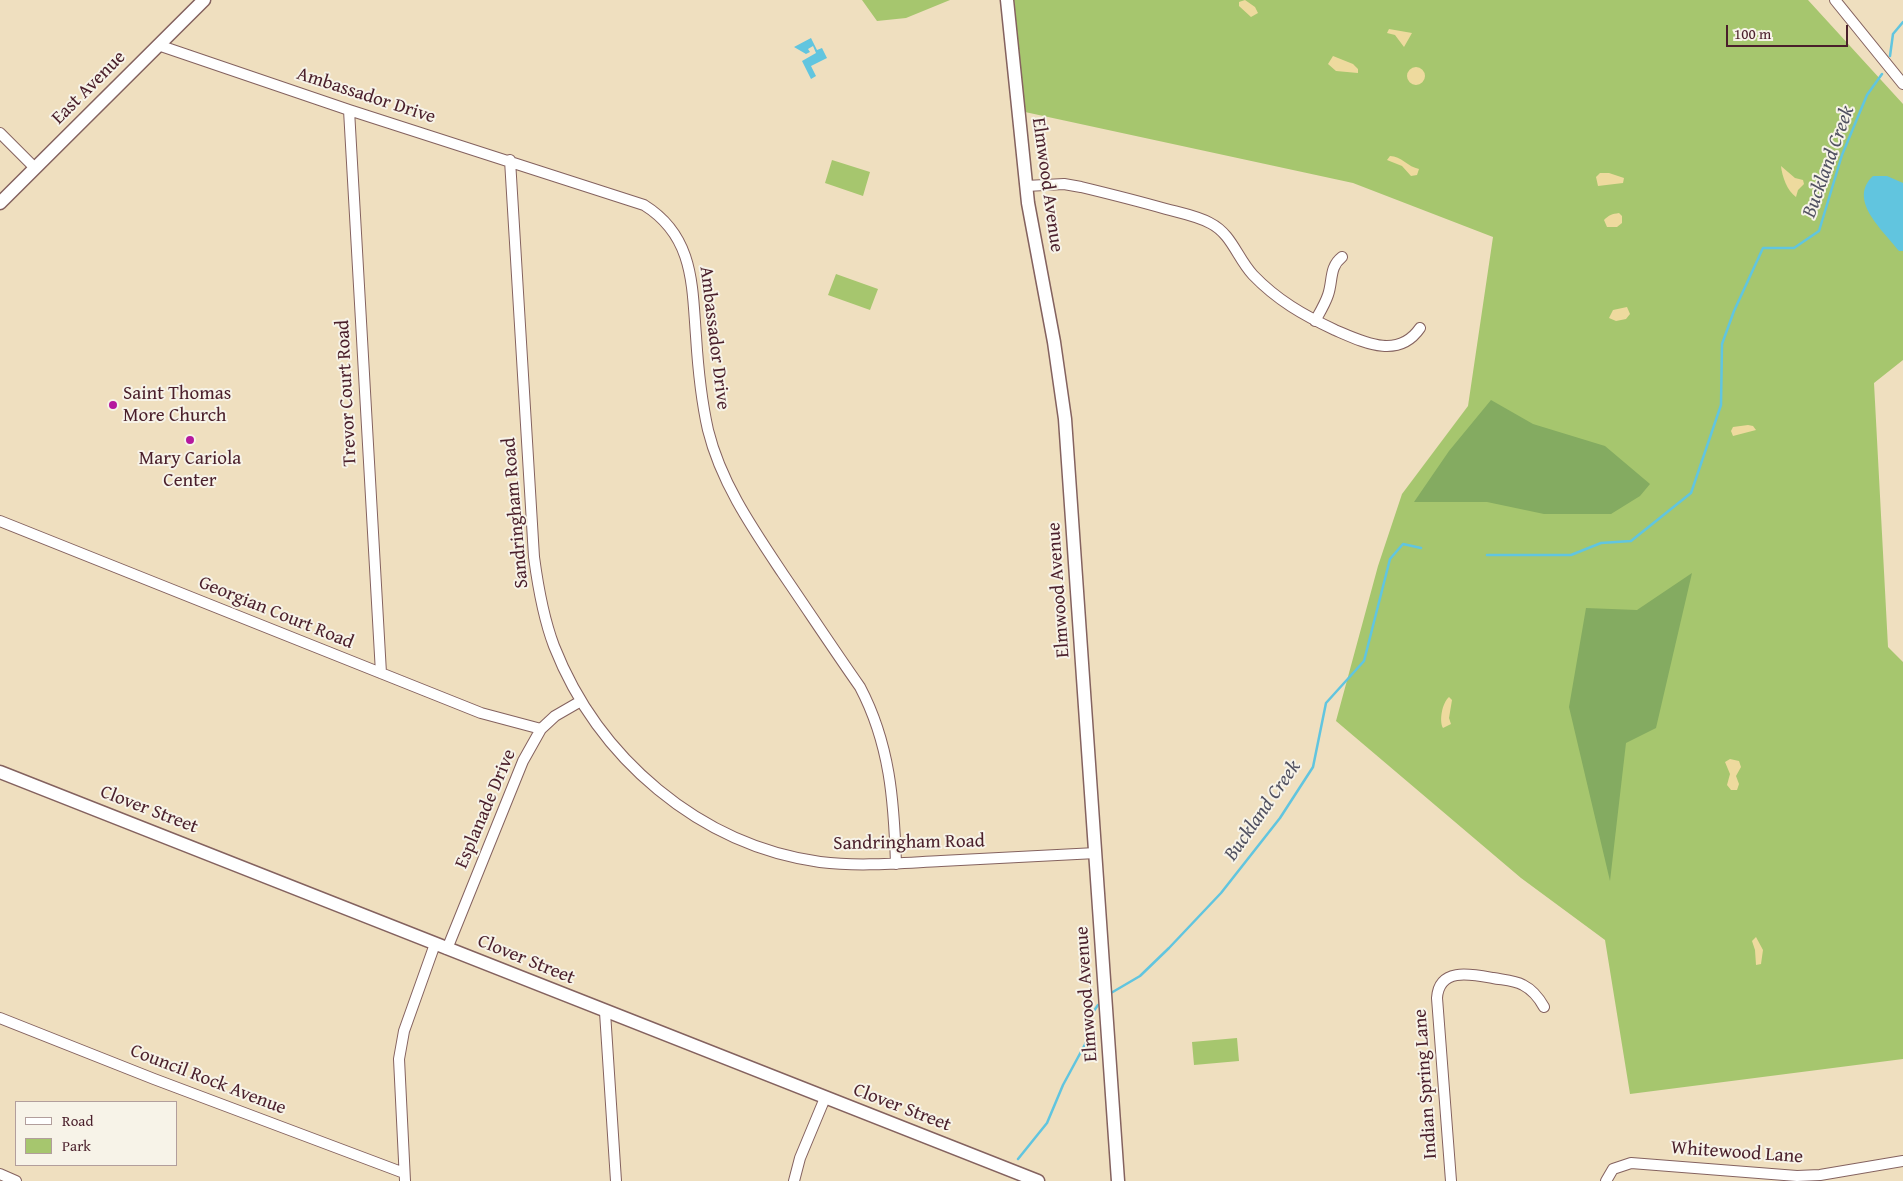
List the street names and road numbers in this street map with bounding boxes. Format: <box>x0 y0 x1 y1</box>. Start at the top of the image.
street label: East Avenue <box>47 46 131 130</box>
street label: Ambassador Drive <box>294 63 438 129</box>
street label: Elmwood Avenue <box>1026 116 1068 254</box>
street label: Ambassador Drive <box>694 265 734 411</box>
street label: Trevor Court Road <box>332 319 362 467</box>
street label: Sandringham Road <box>498 437 534 589</box>
street label: Elmwood Avenue <box>1043 521 1075 659</box>
street label: Georgian Court Road <box>195 572 357 654</box>
street label: Esplanade Drive <box>451 746 521 872</box>
street label: Clover Street <box>97 781 201 839</box>
street label: Sandringham Road <box>833 830 985 856</box>
street label: Elmwood Avenue <box>1071 925 1103 1063</box>
street label: Clover Street <box>474 930 578 990</box>
street label: Indian Spring Lane <box>1409 1008 1443 1160</box>
street label: Council Rock Avenue <box>127 1040 289 1120</box>
street label: Clover Street <box>850 1079 954 1137</box>
street label: Whitewood Lane <box>1670 1137 1804 1169</box>

